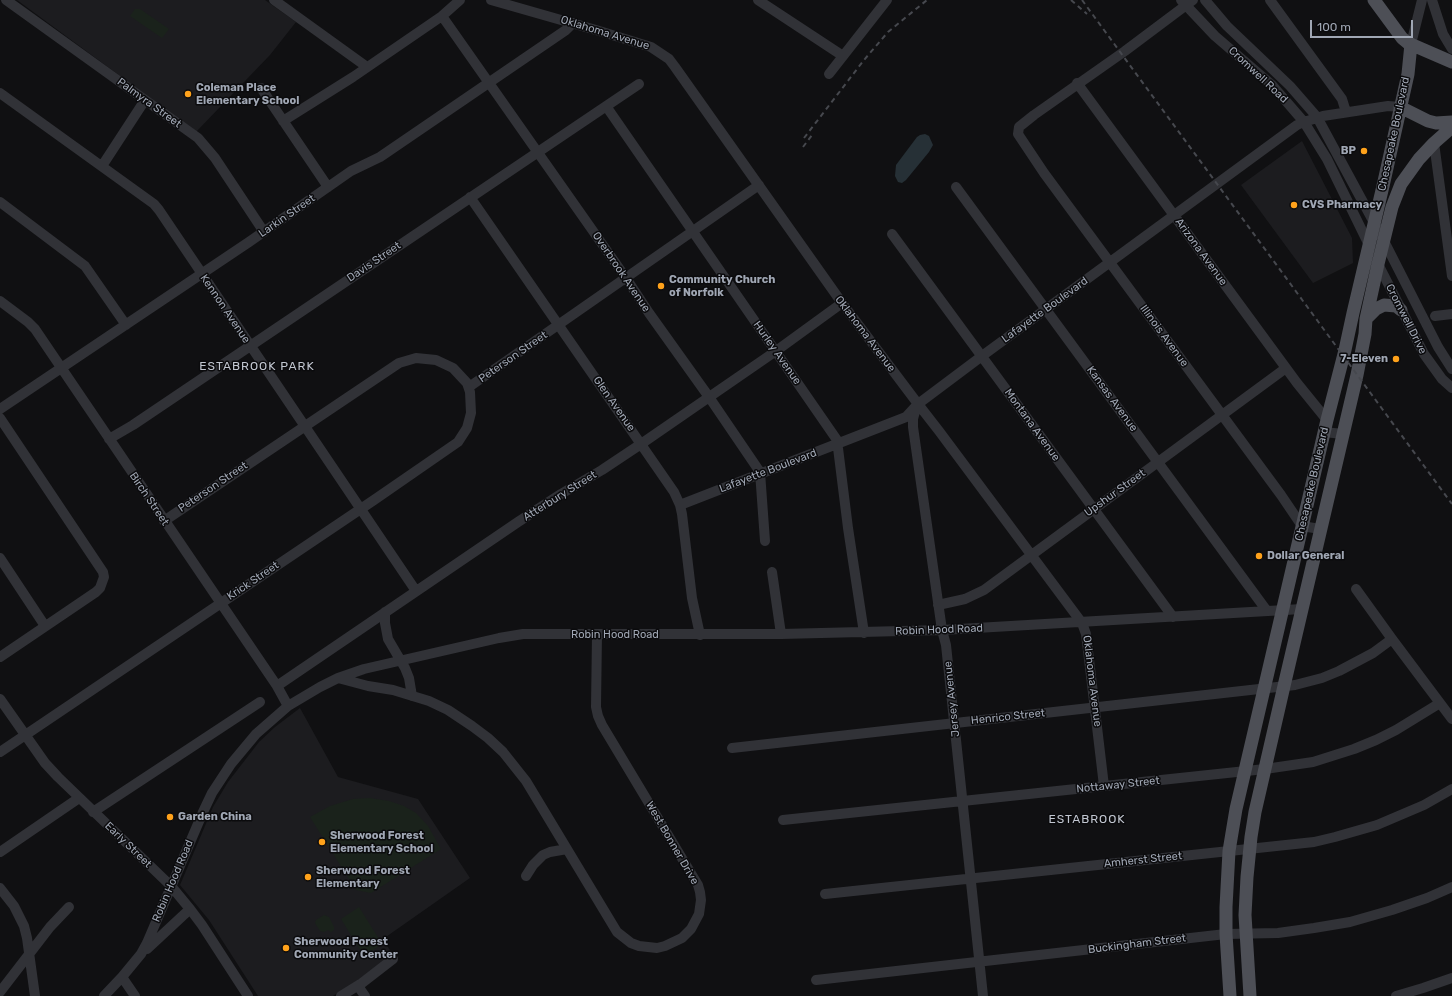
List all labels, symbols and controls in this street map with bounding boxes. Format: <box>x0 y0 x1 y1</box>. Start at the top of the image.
scale bar <box>1312 12 1415 38</box>
street label: Oklahoma Avenue <box>559 13 651 53</box>
text: 100 m <box>1317 20 1351 34</box>
street label: Cromwell Road <box>1226 44 1290 106</box>
street label: Palmyra Street <box>114 75 184 131</box>
street label: Chesapeake Boulevard <box>1375 76 1413 192</box>
place label: Coleman Place Elementary School <box>196 81 299 107</box>
marker: Coleman Place Elementary School <box>183 89 193 99</box>
place label: BP <box>1341 144 1356 158</box>
marker: BP <box>1359 146 1369 156</box>
street label: Larkin Street <box>256 192 318 240</box>
place label: CVS Pharmacy <box>1302 198 1382 212</box>
marker: CVS Pharmacy <box>1289 200 1299 210</box>
street label: Arizona Avenue <box>1172 216 1230 288</box>
street label: Overbrook Avenue <box>589 229 653 315</box>
street label: Davis Street <box>344 239 404 285</box>
street label: Kennon Avenue <box>197 272 253 346</box>
place label: Community Church of Norfolk <box>669 273 775 299</box>
street label: Lafayette Boulevard <box>999 274 1091 346</box>
marker: Community Church of Norfolk <box>656 281 666 291</box>
street label: Cromwell Drive <box>1383 282 1429 356</box>
street label: Oklahoma Avenue <box>832 293 898 375</box>
street label: Illinois Avenue <box>1137 302 1191 370</box>
street label: Hurley Avenue <box>750 319 804 387</box>
street label: Peterson Street <box>476 328 550 386</box>
place label: 7-Eleven <box>1340 352 1388 366</box>
marker: 7-Eleven <box>1391 354 1401 364</box>
district label: ESTABROOK PARK <box>199 360 315 374</box>
street label: Kansas Avenue <box>1084 364 1140 434</box>
street label: Glen Avenue <box>590 374 638 434</box>
street label: Montana Avenue <box>1001 386 1063 464</box>
street label: Chesapeake Boulevard <box>1292 426 1332 542</box>
street label: Lafayette Boulevard <box>717 446 819 496</box>
street label: Peterson Street <box>176 459 250 515</box>
street label: Upshur Street <box>1082 467 1148 519</box>
street label: Atterbury Street <box>521 468 599 524</box>
street label: Birch Street <box>126 470 172 528</box>
place label: Dollar General <box>1267 549 1344 563</box>
marker: Dollar General <box>1254 551 1264 561</box>
street label: Krick Street <box>225 559 281 603</box>
street label: Robin Hood Road <box>895 622 983 638</box>
street label: Robin Hood Road <box>571 628 659 642</box>
street label: Oklahoma Avenue <box>1080 635 1104 727</box>
street label: Jersey Avenue <box>941 660 963 738</box>
street label: Henrico Street <box>970 707 1046 727</box>
street label: Nottaway Street <box>1076 774 1160 796</box>
street label: West Bonner Drive <box>643 799 701 887</box>
place label: Garden China <box>178 810 252 824</box>
marker: Garden China <box>165 812 175 822</box>
district label: ESTABROOK <box>1048 813 1126 827</box>
street label: Early Street <box>102 819 154 871</box>
place label: Sherwood Forest Elementary School <box>330 829 433 855</box>
marker: Sherwood Forest Elementary School <box>317 837 327 847</box>
street label: Robin Hood Road <box>150 838 196 924</box>
street label: Amherst Street <box>1103 849 1183 871</box>
place label: Sherwood Forest Elementary <box>316 864 410 890</box>
marker: Sherwood Forest Elementary <box>303 872 313 882</box>
street label: Buckingham Street <box>1087 931 1187 957</box>
place label: Sherwood Forest Community Center <box>294 935 398 961</box>
marker: Sherwood Forest Community Center <box>281 943 291 953</box>

